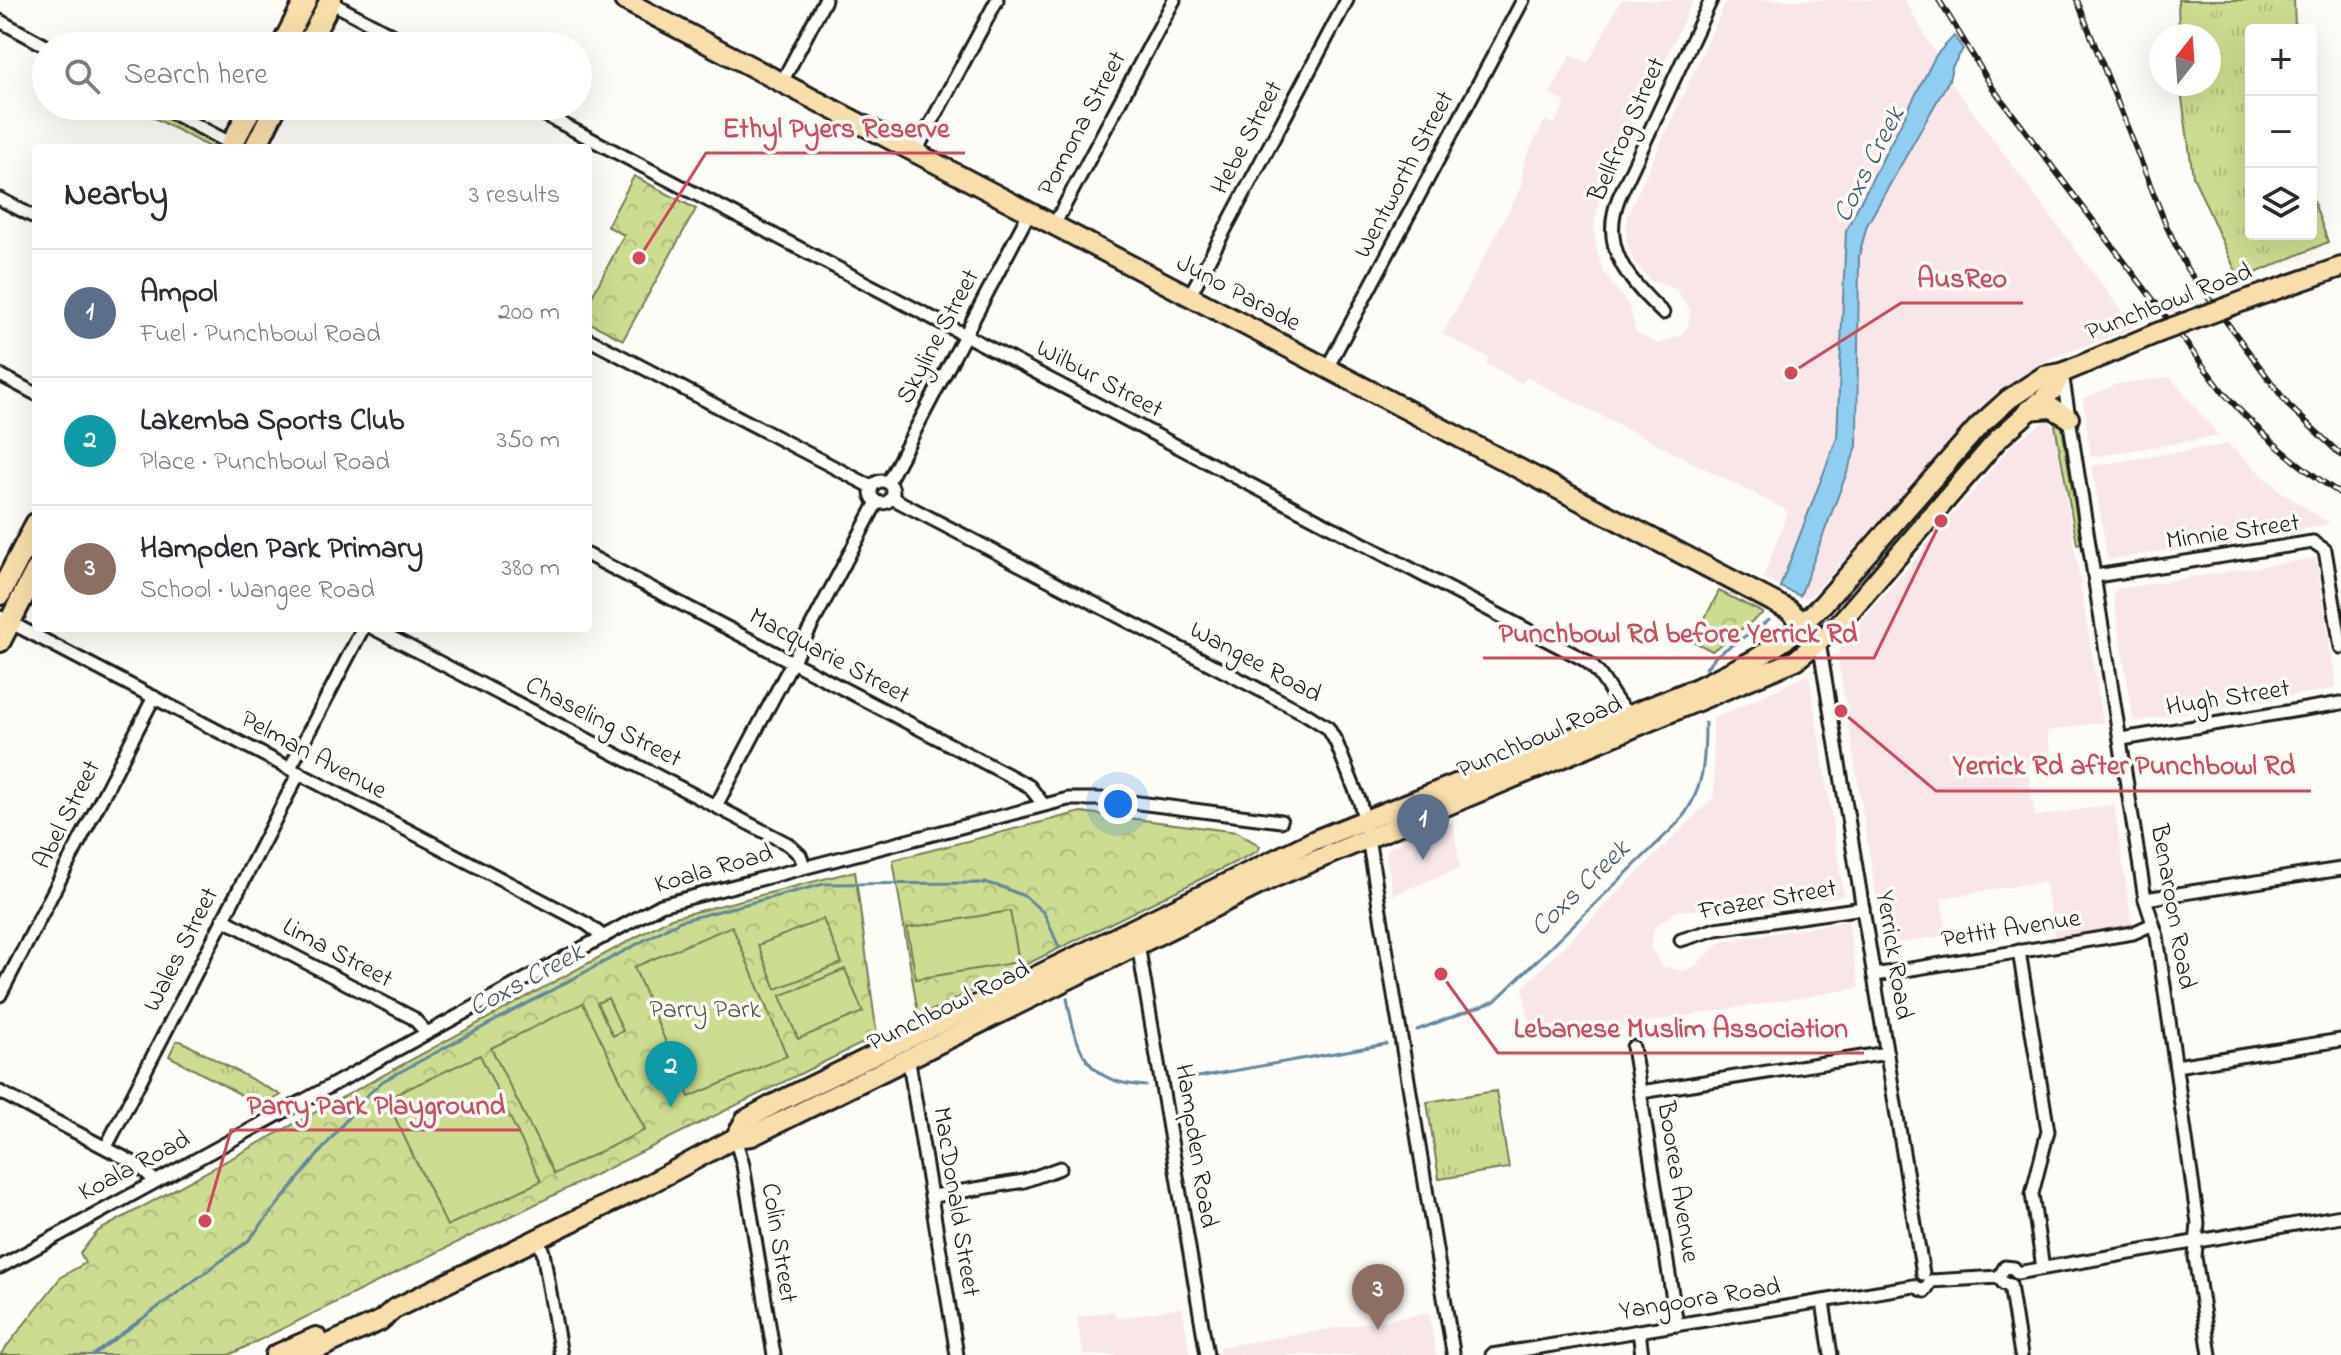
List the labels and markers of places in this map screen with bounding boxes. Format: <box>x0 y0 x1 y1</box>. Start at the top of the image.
callout: Ethyl Pyers Reserve <box>706 101 965 153</box>
callout: AusReo <box>1901 251 2023 303</box>
callout: Punchbowl Rd before Yerrick Rd <box>1483 606 1874 658</box>
callout: Yerrick Rd after Punchbowl Rd <box>1936 739 2311 791</box>
pin: 1 <box>1397 794 1449 860</box>
callout: Lebanese Muslim Association <box>1498 1001 1864 1053</box>
pin: 2 <box>645 1041 697 1107</box>
callout: Parry Park Playground <box>231 1078 521 1130</box>
pin: 3 <box>1352 1264 1404 1330</box>

